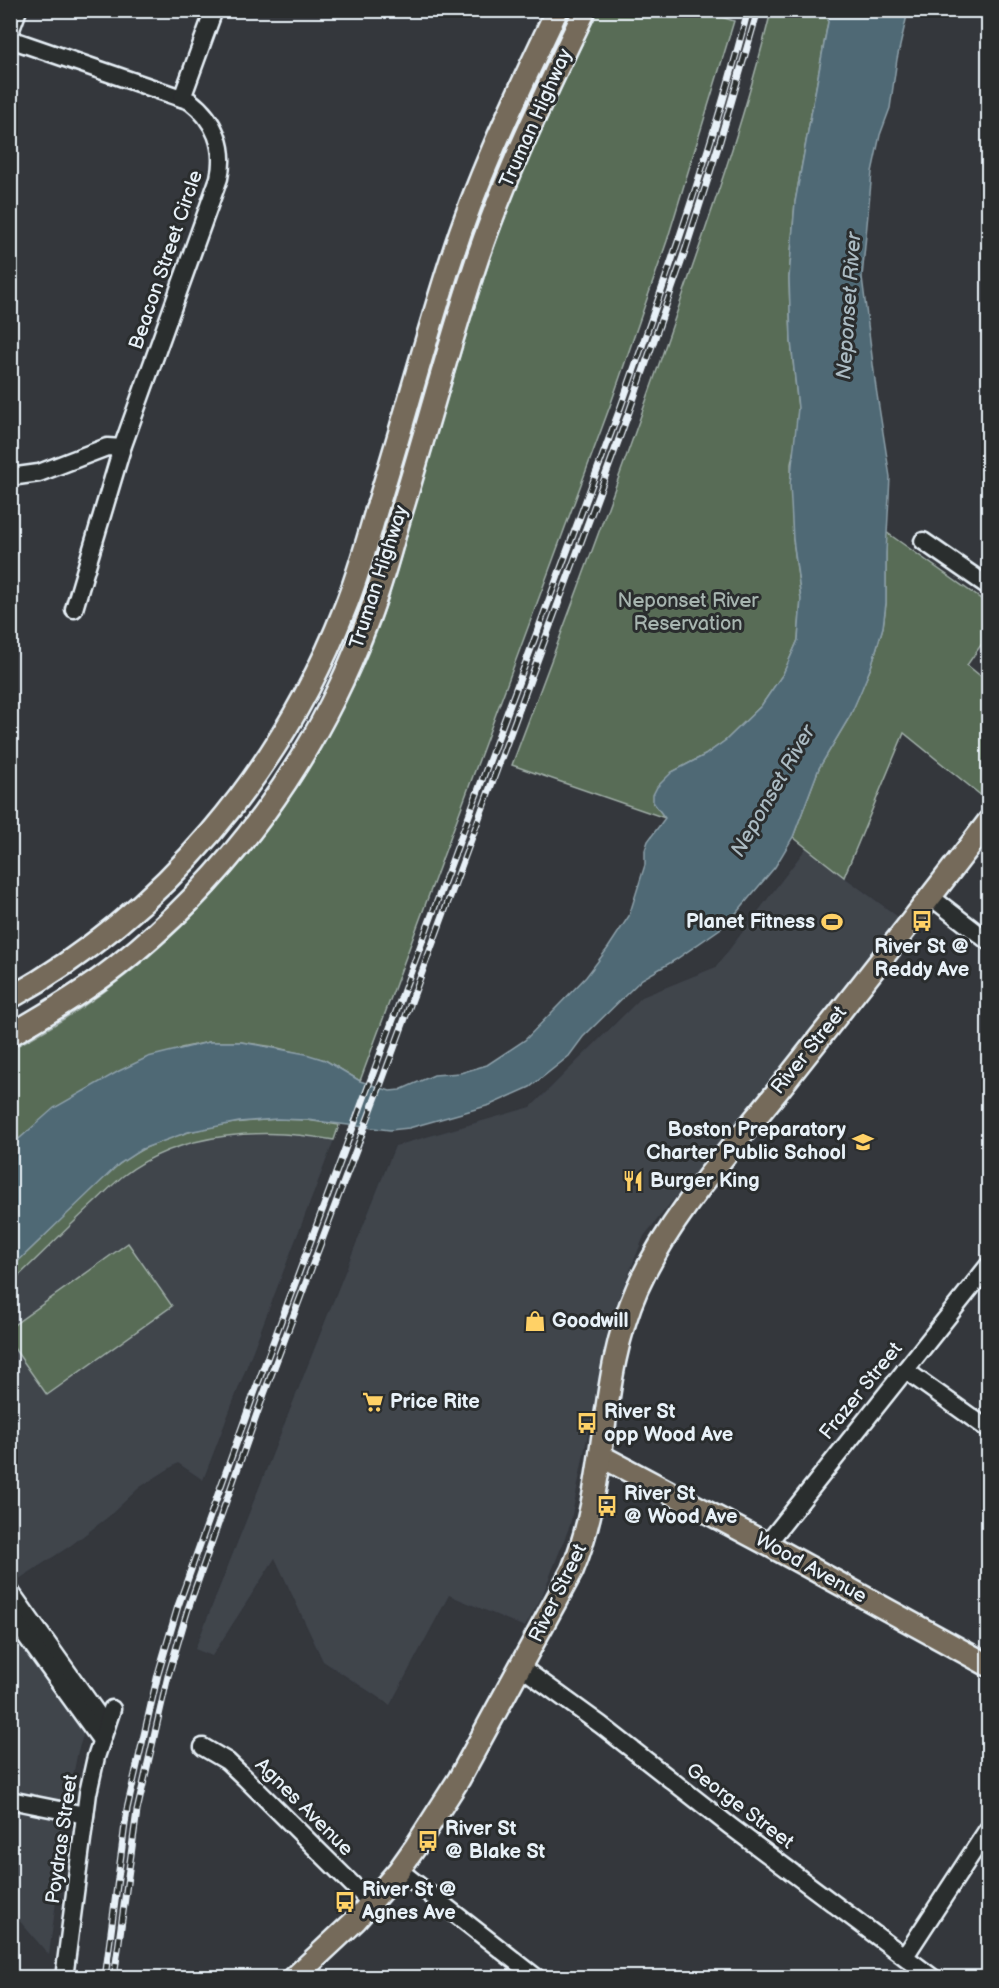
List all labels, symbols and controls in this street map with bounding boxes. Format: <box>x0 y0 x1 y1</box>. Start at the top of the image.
street label: Truman Highway <box>495 45 577 191</box>
street label: Beacon Street Circle <box>124 167 208 353</box>
water label: Neponset River <box>831 230 867 380</box>
street label: Truman Highway <box>345 502 413 652</box>
park label: Neponset River Reservation <box>617 589 759 636</box>
water label: Neponset River <box>725 720 821 861</box>
bus stop icon: River St @ Reddy Ave <box>910 909 934 933</box>
place label: Planet Fitness <box>686 910 815 934</box>
sports icon: Planet Fitness <box>820 910 844 934</box>
place label: River St @ Reddy Ave <box>874 935 970 982</box>
street label: River Street <box>766 1001 852 1099</box>
place label: Boston Preparatory Charter Public School <box>646 1118 847 1165</box>
school or university icon: Boston Preparatory Charter Public School <box>851 1130 875 1154</box>
restaurant icon: Burger King <box>621 1169 645 1193</box>
place label: Burger King <box>650 1169 760 1193</box>
shop icon: Goodwill <box>523 1309 547 1333</box>
place label: Goodwill <box>552 1309 629 1333</box>
street label: Frazer Street <box>814 1337 908 1445</box>
supermarket icon: Price Rite <box>361 1390 385 1414</box>
place label: Price Rite <box>390 1390 480 1414</box>
place label: River St opp Wood Ave <box>604 1400 733 1447</box>
bus stop icon: River St opp Wood Ave <box>575 1411 599 1435</box>
place label: River St @ Wood Ave <box>624 1482 737 1529</box>
bus stop icon: River St @ Wood Ave <box>595 1494 619 1518</box>
street label: Wood Avenue <box>751 1527 871 1609</box>
street label: River Street <box>524 1540 592 1646</box>
street label: Agnes Avenue <box>250 1753 358 1861</box>
street label: George Street <box>682 1758 798 1854</box>
street label: Poydras Street <box>41 1773 83 1905</box>
place label: River St @ Blake St <box>445 1817 546 1864</box>
bus stop icon: River St @ Blake St <box>416 1829 440 1853</box>
place label: River St @ Agnes Ave <box>361 1878 457 1925</box>
bus stop icon: River St @ Agnes Ave <box>333 1890 357 1914</box>

